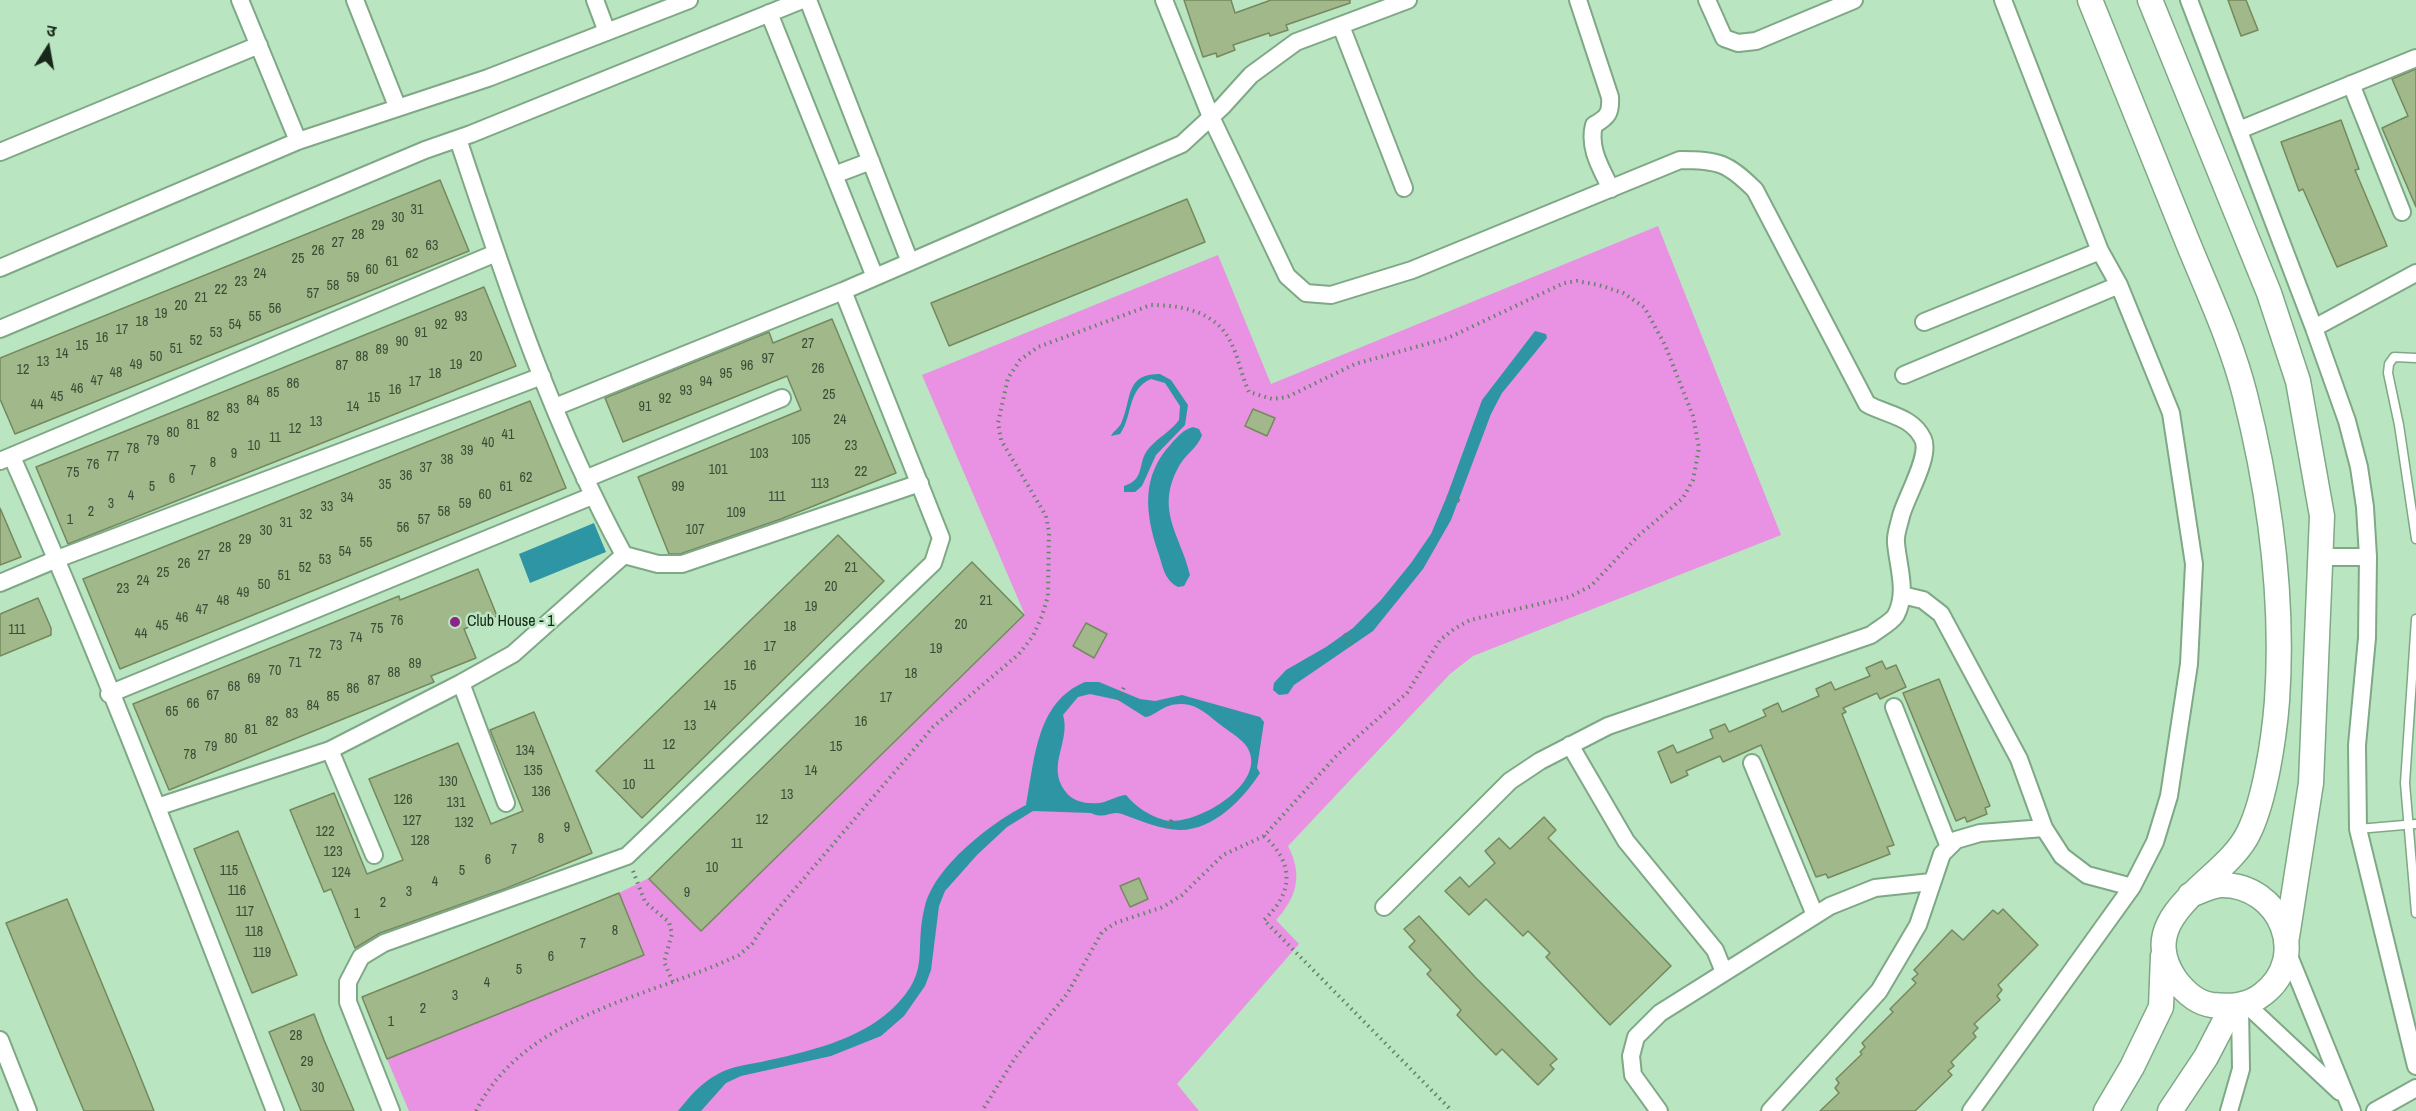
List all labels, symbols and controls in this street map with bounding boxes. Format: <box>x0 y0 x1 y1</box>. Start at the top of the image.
north arrow <box>18 18 78 78</box>
text: उ <box>45 19 58 42</box>
house number: 31 <box>411 202 423 218</box>
house number: 30 <box>392 210 404 226</box>
house number: 29 <box>372 218 384 234</box>
house number: 28 <box>352 227 364 243</box>
house number: 27 <box>332 235 344 251</box>
house number: 63 <box>426 238 438 254</box>
house number: 26 <box>312 243 324 259</box>
house number: 62 <box>406 246 418 262</box>
house number: 25 <box>292 251 304 267</box>
house number: 61 <box>386 254 398 270</box>
house number: 60 <box>366 262 378 278</box>
house number: 24 <box>254 266 266 282</box>
house number: 59 <box>347 270 359 286</box>
house number: 23 <box>235 274 247 290</box>
house number: 58 <box>327 278 339 294</box>
house number: 22 <box>215 282 227 298</box>
house number: 57 <box>307 286 319 302</box>
house number: 21 <box>195 290 207 306</box>
house number: 20 <box>175 298 187 314</box>
house number: 56 <box>269 301 281 317</box>
house number: 19 <box>155 306 167 322</box>
house number: 55 <box>249 309 261 325</box>
house number: 93 <box>455 309 467 325</box>
house number: 18 <box>136 314 148 330</box>
house number: 54 <box>229 317 241 333</box>
house number: 92 <box>435 317 447 333</box>
house number: 17 <box>116 322 128 338</box>
house number: 53 <box>210 325 222 341</box>
house number: 91 <box>415 325 427 341</box>
house number: 16 <box>96 330 108 346</box>
house number: 52 <box>190 333 202 349</box>
house number: 90 <box>396 334 408 350</box>
house number: 27 <box>802 336 814 352</box>
house number: 15 <box>76 338 88 354</box>
house number: 51 <box>170 341 182 357</box>
house number: 89 <box>376 342 388 358</box>
house number: 14 <box>56 346 68 362</box>
house number: 50 <box>150 349 162 365</box>
house number: 88 <box>356 349 368 365</box>
house number: 20 <box>470 349 482 365</box>
house number: 97 <box>762 351 774 367</box>
house number: 13 <box>37 354 49 370</box>
house number: 49 <box>130 357 142 373</box>
house number: 19 <box>450 357 462 373</box>
house number: 87 <box>336 358 348 374</box>
house number: 96 <box>741 358 753 374</box>
house number: 26 <box>812 361 824 377</box>
house number: 12 <box>17 362 29 378</box>
house number: 48 <box>110 365 122 381</box>
house number: 18 <box>429 366 441 382</box>
house number: 95 <box>720 366 732 382</box>
house number: 47 <box>91 373 103 389</box>
house number: 17 <box>409 374 421 390</box>
house number: 94 <box>700 374 712 390</box>
house number: 86 <box>287 376 299 392</box>
house number: 46 <box>71 381 83 397</box>
house number: 16 <box>389 382 401 398</box>
house number: 93 <box>680 383 692 399</box>
house number: 85 <box>267 385 279 401</box>
house number: 25 <box>823 387 835 403</box>
house number: 45 <box>51 389 63 405</box>
house number: 15 <box>368 390 380 406</box>
house number: 92 <box>659 391 671 407</box>
house number: 84 <box>247 393 259 409</box>
house number: 44 <box>31 397 43 413</box>
house number: 14 <box>347 399 359 415</box>
house number: 91 <box>639 399 651 415</box>
house number: 83 <box>227 401 239 417</box>
house number: 82 <box>207 409 219 425</box>
house number: 24 <box>834 412 846 428</box>
house number: 13 <box>310 414 322 430</box>
house number: 81 <box>187 417 199 433</box>
house number: 12 <box>289 421 301 437</box>
house number: 80 <box>167 425 179 441</box>
house number: 41 <box>502 427 514 443</box>
house number: 11 <box>269 430 281 446</box>
house number: 105 <box>791 432 811 448</box>
house number: 79 <box>147 433 159 449</box>
house number: 40 <box>482 435 494 451</box>
house number: 10 <box>248 438 260 454</box>
house number: 23 <box>845 438 857 454</box>
house number: 78 <box>127 441 139 457</box>
house number: 39 <box>461 443 473 459</box>
house number: 9 <box>231 446 237 462</box>
house number: 103 <box>749 446 769 462</box>
house number: 77 <box>107 449 119 465</box>
house number: 38 <box>441 452 453 468</box>
house number: 8 <box>210 455 216 471</box>
house number: 76 <box>87 457 99 473</box>
house number: 37 <box>420 460 432 476</box>
house number: 101 <box>708 462 728 478</box>
house number: 7 <box>190 463 196 479</box>
house number: 22 <box>855 464 867 480</box>
house number: 75 <box>67 465 79 481</box>
house number: 36 <box>400 468 412 484</box>
house number: 62 <box>520 470 532 486</box>
house number: 6 <box>169 471 175 487</box>
house number: 113 <box>811 476 829 492</box>
house number: 35 <box>379 477 391 493</box>
house number: 5 <box>149 479 155 495</box>
house number: 61 <box>500 479 512 495</box>
house number: 99 <box>672 479 684 495</box>
house number: 60 <box>479 487 491 503</box>
house number: 4 <box>128 488 134 504</box>
house number: 111 <box>768 489 786 505</box>
house number: 34 <box>341 490 353 506</box>
house number: 3 <box>108 496 114 512</box>
house number: 59 <box>459 496 471 512</box>
house number: 33 <box>321 499 333 515</box>
house number: 2 <box>88 504 94 520</box>
house number: 58 <box>438 504 450 520</box>
house number: 109 <box>726 505 746 521</box>
house number: 32 <box>300 507 312 523</box>
house number: 1 <box>67 512 73 528</box>
house number: 57 <box>418 512 430 528</box>
house number: 31 <box>280 515 292 531</box>
house number: 56 <box>397 520 409 536</box>
house number: 107 <box>685 522 705 538</box>
house number: 30 <box>260 523 272 539</box>
house number: 29 <box>239 532 251 548</box>
house number: 55 <box>360 535 372 551</box>
house number: 28 <box>219 540 231 556</box>
house number: 54 <box>339 544 351 560</box>
house number: 27 <box>198 548 210 564</box>
house number: 53 <box>319 552 331 568</box>
house number: 26 <box>178 556 190 572</box>
house number: 52 <box>299 560 311 576</box>
house number: 21 <box>845 560 857 576</box>
house number: 25 <box>157 565 169 581</box>
house number: 51 <box>278 568 290 584</box>
house number: 24 <box>137 573 149 589</box>
house number: 50 <box>258 577 270 593</box>
house number: 20 <box>825 579 837 595</box>
house number: 23 <box>117 581 129 597</box>
house number: 49 <box>237 585 249 601</box>
house number: 48 <box>217 593 229 609</box>
house number: 21 <box>980 593 992 609</box>
house number: 19 <box>805 599 817 615</box>
house number: 47 <box>196 602 208 618</box>
house number: 46 <box>176 610 188 626</box>
place label: Club House - 1 <box>467 612 555 632</box>
house number: 76 <box>391 613 403 629</box>
marker: Club House - 1 <box>448 615 462 629</box>
house number: 20 <box>955 617 967 633</box>
house number: 45 <box>156 618 168 634</box>
house number: 18 <box>784 619 796 635</box>
house number: 75 <box>371 621 383 637</box>
house number: 111 <box>8 622 26 638</box>
house number: 44 <box>135 626 147 642</box>
house number: 74 <box>350 630 362 646</box>
house number: 73 <box>330 638 342 654</box>
house number: 17 <box>764 639 776 655</box>
house number: 19 <box>930 641 942 657</box>
house number: 72 <box>309 646 321 662</box>
house number: 71 <box>289 655 301 671</box>
house number: 89 <box>409 656 421 672</box>
house number: 16 <box>744 658 756 674</box>
house number: 70 <box>269 663 281 679</box>
house number: 88 <box>388 665 400 681</box>
house number: 18 <box>905 666 917 682</box>
house number: 69 <box>248 671 260 687</box>
house number: 87 <box>368 673 380 689</box>
house number: 15 <box>724 678 736 694</box>
house number: 68 <box>228 679 240 695</box>
house number: 86 <box>347 681 359 697</box>
house number: 67 <box>207 688 219 704</box>
house number: 85 <box>327 689 339 705</box>
house number: 17 <box>880 690 892 706</box>
house number: 66 <box>187 696 199 712</box>
house number: 84 <box>307 698 319 714</box>
house number: 14 <box>704 698 716 714</box>
house number: 65 <box>166 704 178 720</box>
house number: 83 <box>286 706 298 722</box>
house number: 82 <box>266 714 278 730</box>
house number: 16 <box>855 714 867 730</box>
house number: 13 <box>684 718 696 734</box>
house number: 81 <box>245 722 257 738</box>
house number: 80 <box>225 731 237 747</box>
house number: 12 <box>663 737 675 753</box>
house number: 79 <box>205 739 217 755</box>
house number: 15 <box>830 739 842 755</box>
house number: 134 <box>515 743 535 759</box>
house number: 78 <box>184 747 196 763</box>
house number: 11 <box>643 757 655 773</box>
house number: 135 <box>523 763 543 779</box>
house number: 14 <box>805 763 817 779</box>
house number: 130 <box>438 774 458 790</box>
house number: 10 <box>623 777 635 793</box>
house number: 136 <box>531 784 551 800</box>
house number: 13 <box>781 787 793 803</box>
house number: 126 <box>393 792 413 808</box>
house number: 131 <box>446 795 466 811</box>
house number: 12 <box>756 812 768 828</box>
house number: 127 <box>402 813 422 829</box>
house number: 132 <box>454 815 474 831</box>
house number: 9 <box>564 820 570 836</box>
house number: 122 <box>315 824 335 840</box>
house number: 8 <box>538 831 544 847</box>
house number: 128 <box>410 833 430 849</box>
house number: 11 <box>731 836 743 852</box>
house number: 7 <box>511 842 517 858</box>
house number: 123 <box>323 844 343 860</box>
house number: 6 <box>485 852 491 868</box>
house number: 10 <box>706 860 718 876</box>
house number: 115 <box>220 863 238 879</box>
house number: 5 <box>459 863 465 879</box>
house number: 124 <box>331 865 351 881</box>
house number: 4 <box>432 874 438 890</box>
house number: 116 <box>228 883 246 899</box>
house number: 3 <box>406 884 412 900</box>
house number: 9 <box>684 885 690 901</box>
house number: 2 <box>380 895 386 911</box>
house number: 117 <box>236 904 254 920</box>
house number: 1 <box>354 906 360 922</box>
house number: 8 <box>612 923 618 939</box>
house number: 118 <box>245 924 263 940</box>
house number: 7 <box>580 936 586 952</box>
house number: 119 <box>253 945 271 961</box>
house number: 6 <box>548 949 554 965</box>
house number: 5 <box>516 962 522 978</box>
house number: 4 <box>484 975 490 991</box>
house number: 3 <box>452 988 458 1004</box>
house number: 2 <box>420 1001 426 1017</box>
house number: 1 <box>388 1014 394 1030</box>
house number: 28 <box>290 1028 302 1044</box>
house number: 29 <box>301 1054 313 1070</box>
house number: 30 <box>312 1080 324 1096</box>

